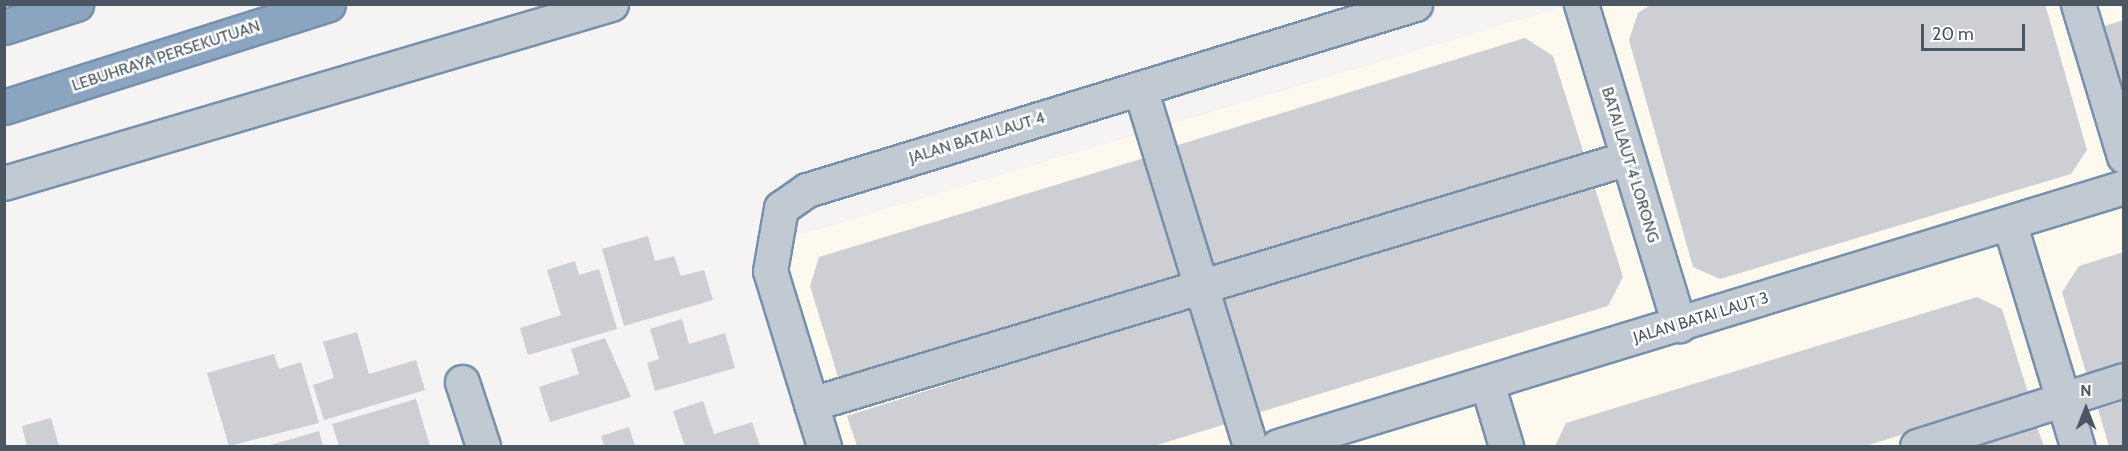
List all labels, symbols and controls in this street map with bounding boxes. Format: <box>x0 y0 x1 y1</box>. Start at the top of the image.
scale bar <box>1924 12 2028 50</box>
street label: LEBUHRAYA PERSEKUTUAN <box>69 16 263 96</box>
text: 20 m <box>1932 23 1974 45</box>
street label: BATAI LAUT 4 LORONG <box>1597 85 1663 245</box>
street label: JALAN BATAI LAUT 4 <box>907 108 1047 168</box>
street label: JALAN BATAI LAUT 3 <box>1631 288 1771 348</box>
north arrow <box>2056 379 2116 439</box>
text: N <box>2080 381 2092 400</box>

